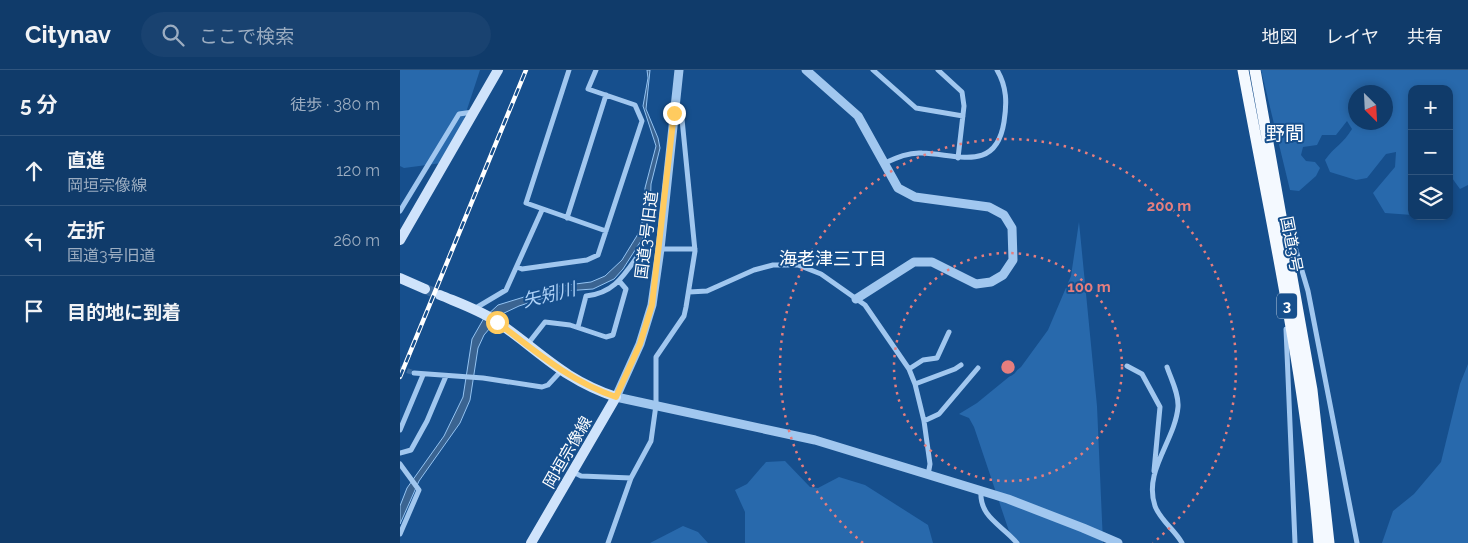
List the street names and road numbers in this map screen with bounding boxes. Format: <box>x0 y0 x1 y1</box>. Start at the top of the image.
street label: 国道3号旧道 <box>632 190 661 280</box>
street label: 国道3号 <box>1277 215 1306 274</box>
road number: 3 <box>1277 294 1297 318</box>
street label: 岡垣宗像線 <box>539 413 596 492</box>

